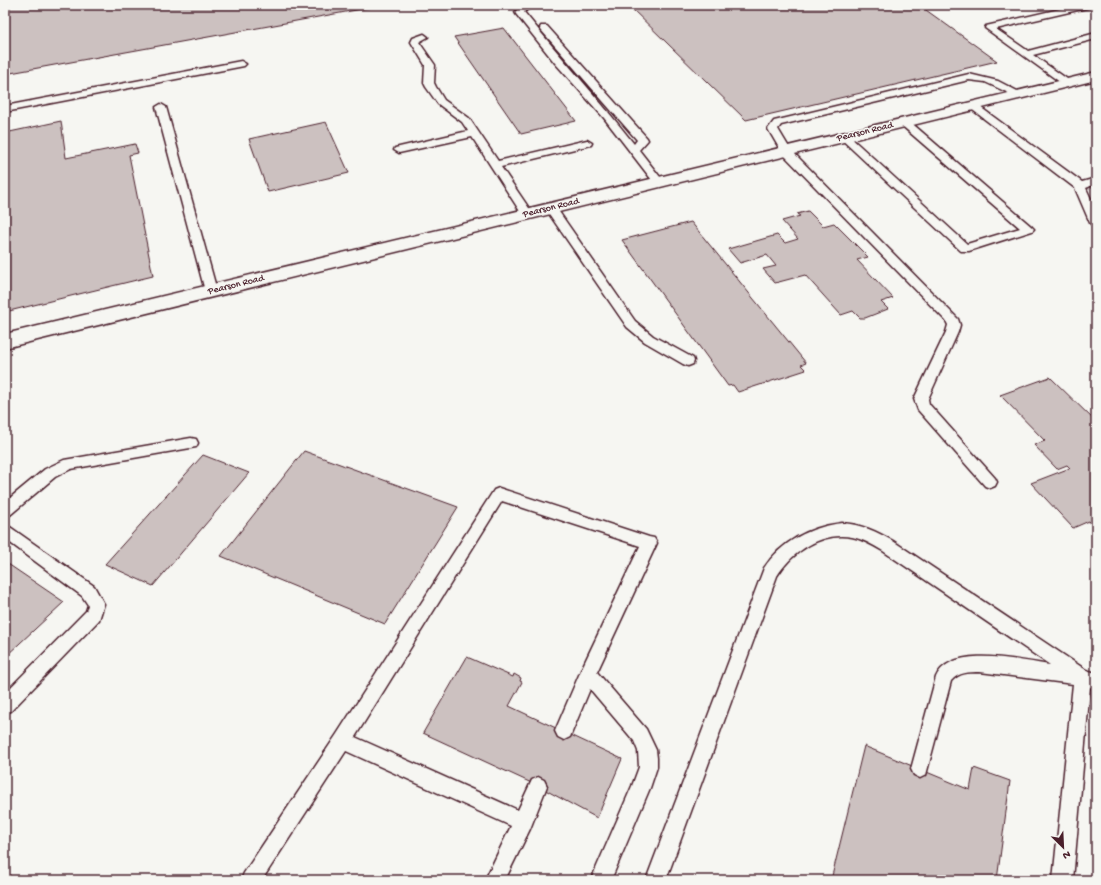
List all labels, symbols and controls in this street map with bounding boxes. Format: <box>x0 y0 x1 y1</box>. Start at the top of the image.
street label: Pearson Road <box>835 119 896 145</box>
street label: Pearson Road <box>521 195 582 221</box>
street label: Pearson Road <box>206 272 267 298</box>
north arrow <box>1043 827 1083 867</box>
text: N <box>1061 847 1072 861</box>

